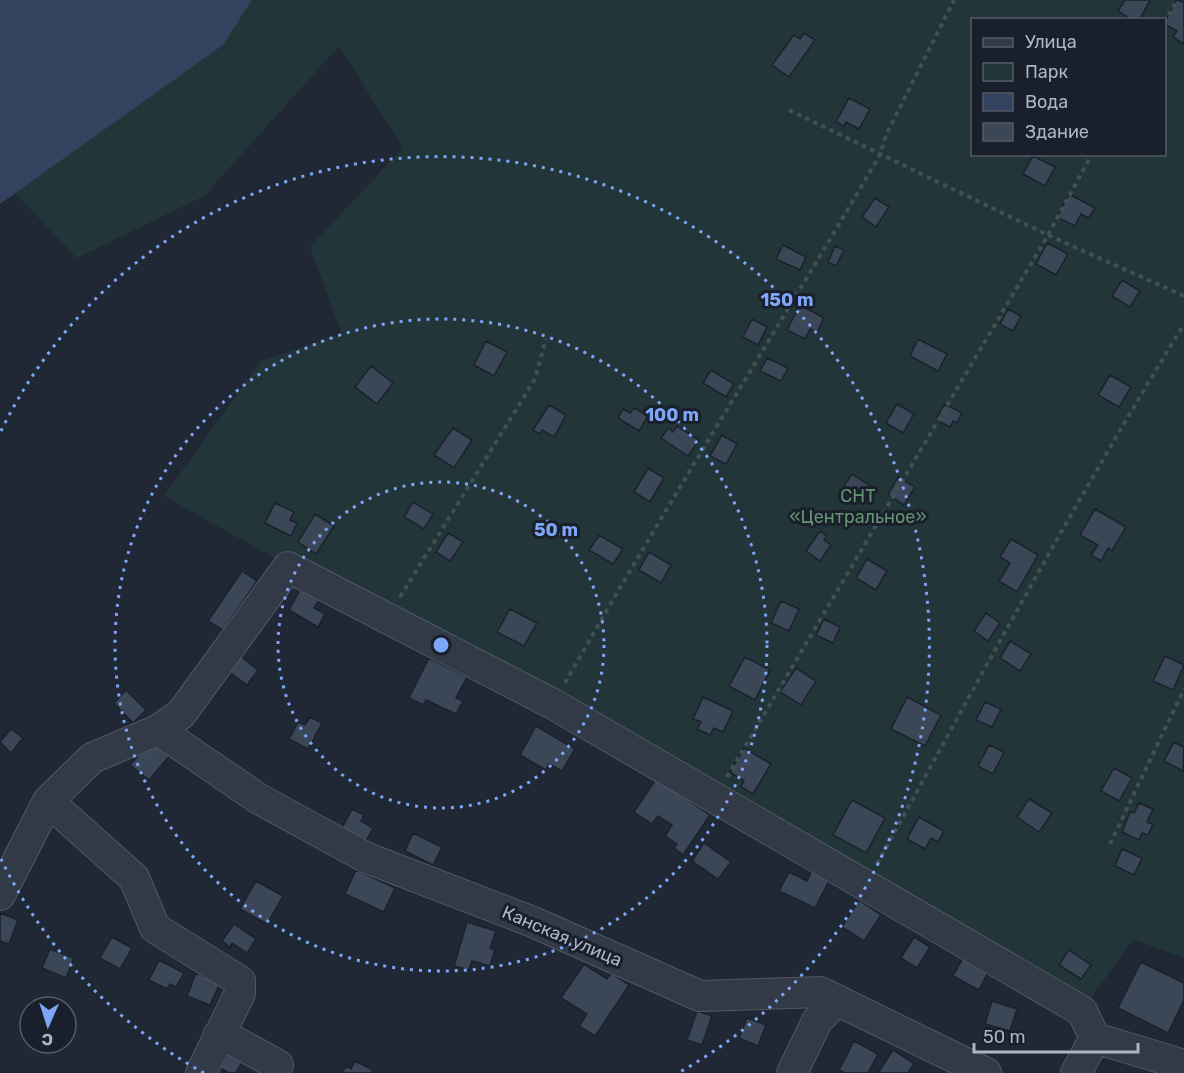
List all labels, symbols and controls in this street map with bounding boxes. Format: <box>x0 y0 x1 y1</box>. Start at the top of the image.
legend <box>971 18 1166 156</box>
text: Улица <box>1025 31 1077 53</box>
text: Парк <box>1025 61 1069 83</box>
text: Вода <box>1025 91 1068 113</box>
text: Здание <box>1025 121 1089 143</box>
text: 150 m <box>760 289 814 311</box>
text: 100 m <box>645 404 699 426</box>
park label: СНТ «Центральное» <box>790 485 926 528</box>
text: 50 m <box>534 519 578 541</box>
centre of rings <box>431 635 451 655</box>
street label: Канская улица <box>499 901 625 971</box>
north arrow <box>18 995 78 1055</box>
scale bar <box>974 1016 1138 1054</box>
text: 50 m <box>983 1026 1026 1048</box>
text: С <box>41 1030 53 1049</box>

